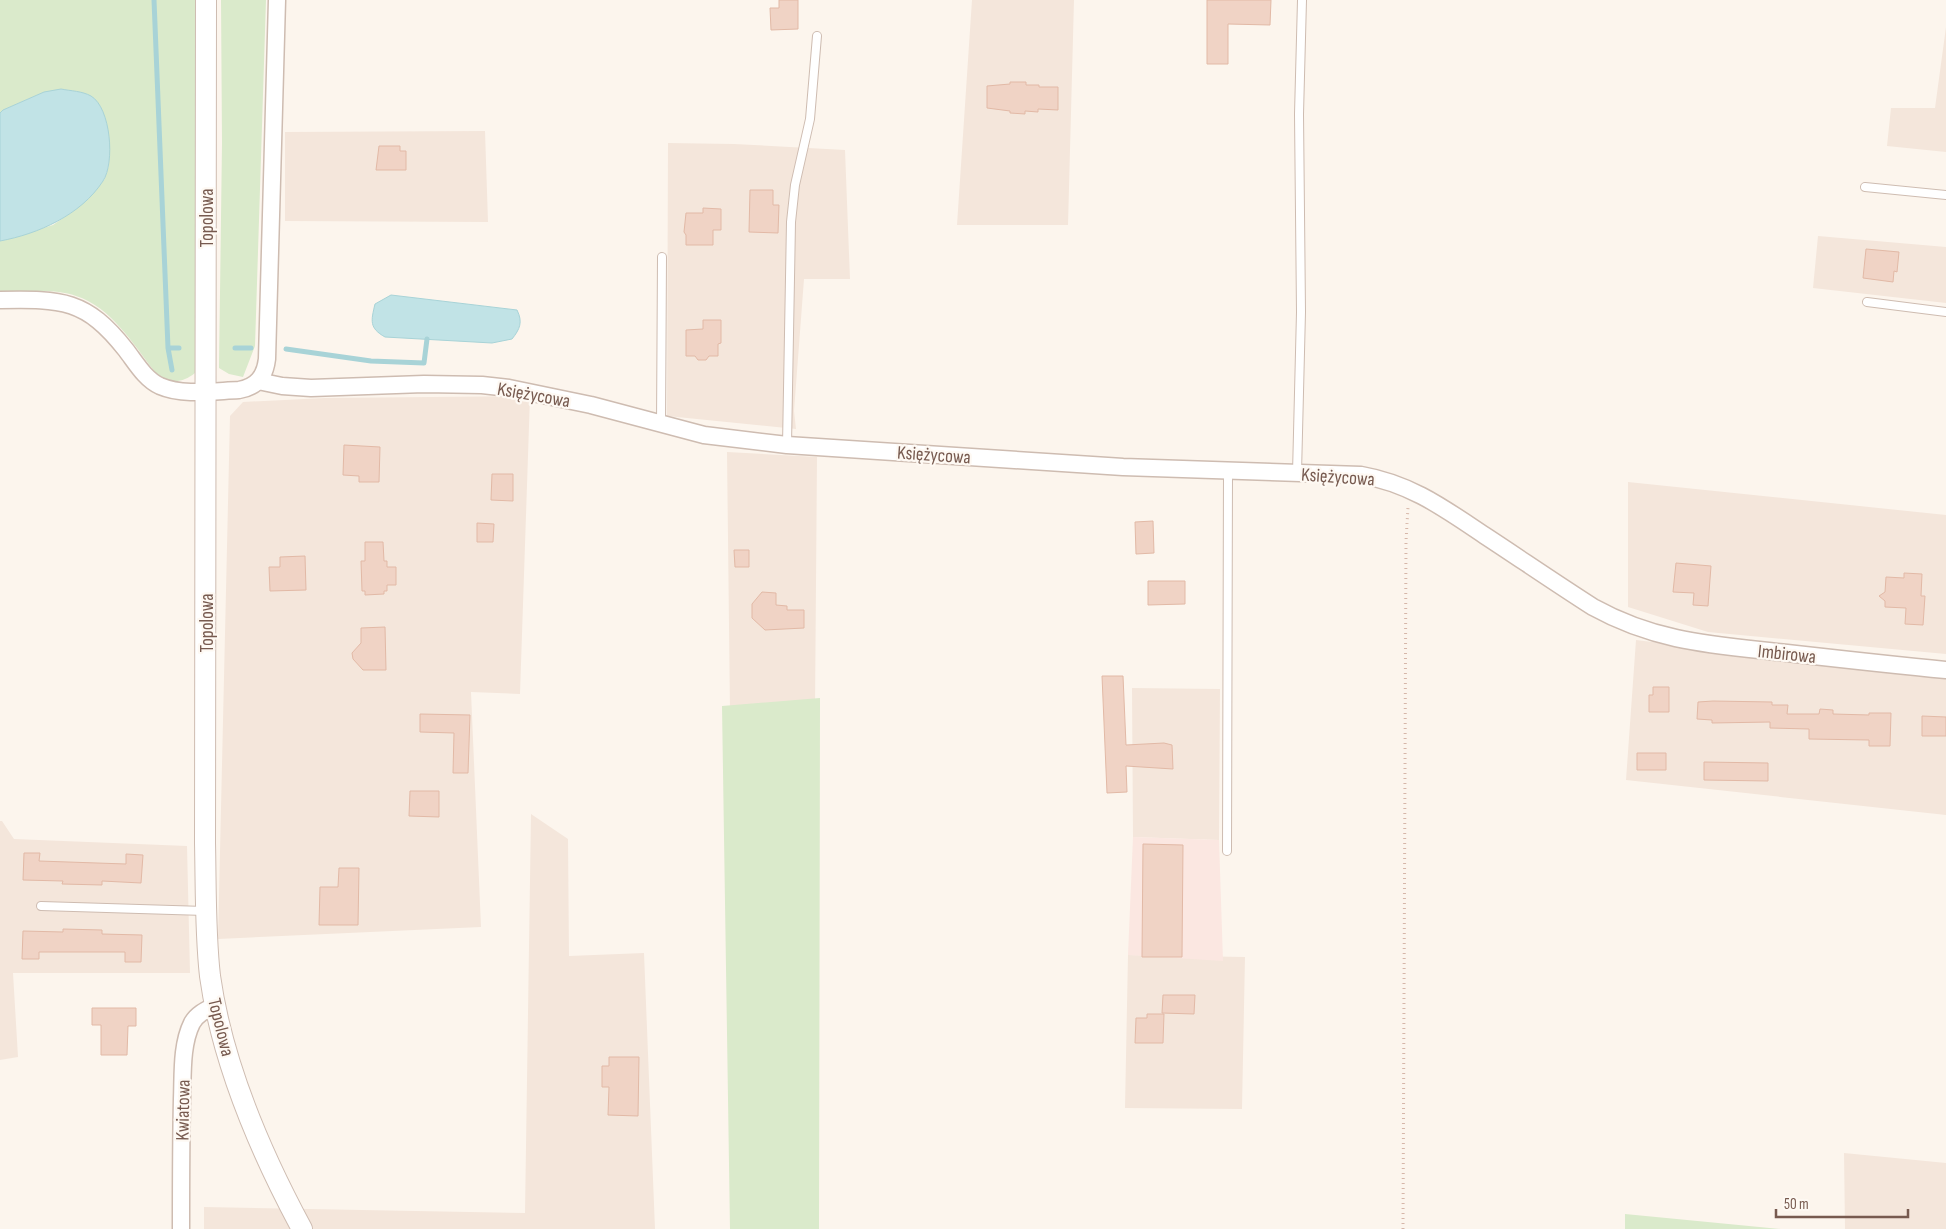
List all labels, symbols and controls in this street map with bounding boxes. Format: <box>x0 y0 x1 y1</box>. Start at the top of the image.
street label: Topolowa <box>196 188 219 248</box>
street label: Księżycowa <box>496 378 572 413</box>
street label: Księżycowa <box>896 441 971 470</box>
street label: Księżycowa <box>1300 463 1375 492</box>
street label: Topolowa <box>196 593 219 653</box>
street label: Imbirowa <box>1757 640 1817 669</box>
street label: Topolowa <box>202 996 239 1059</box>
street label: Kwiatowa <box>171 1079 196 1141</box>
scale bar <box>1776 1186 1908 1218</box>
text: 50 m <box>1784 1195 1809 1214</box>

